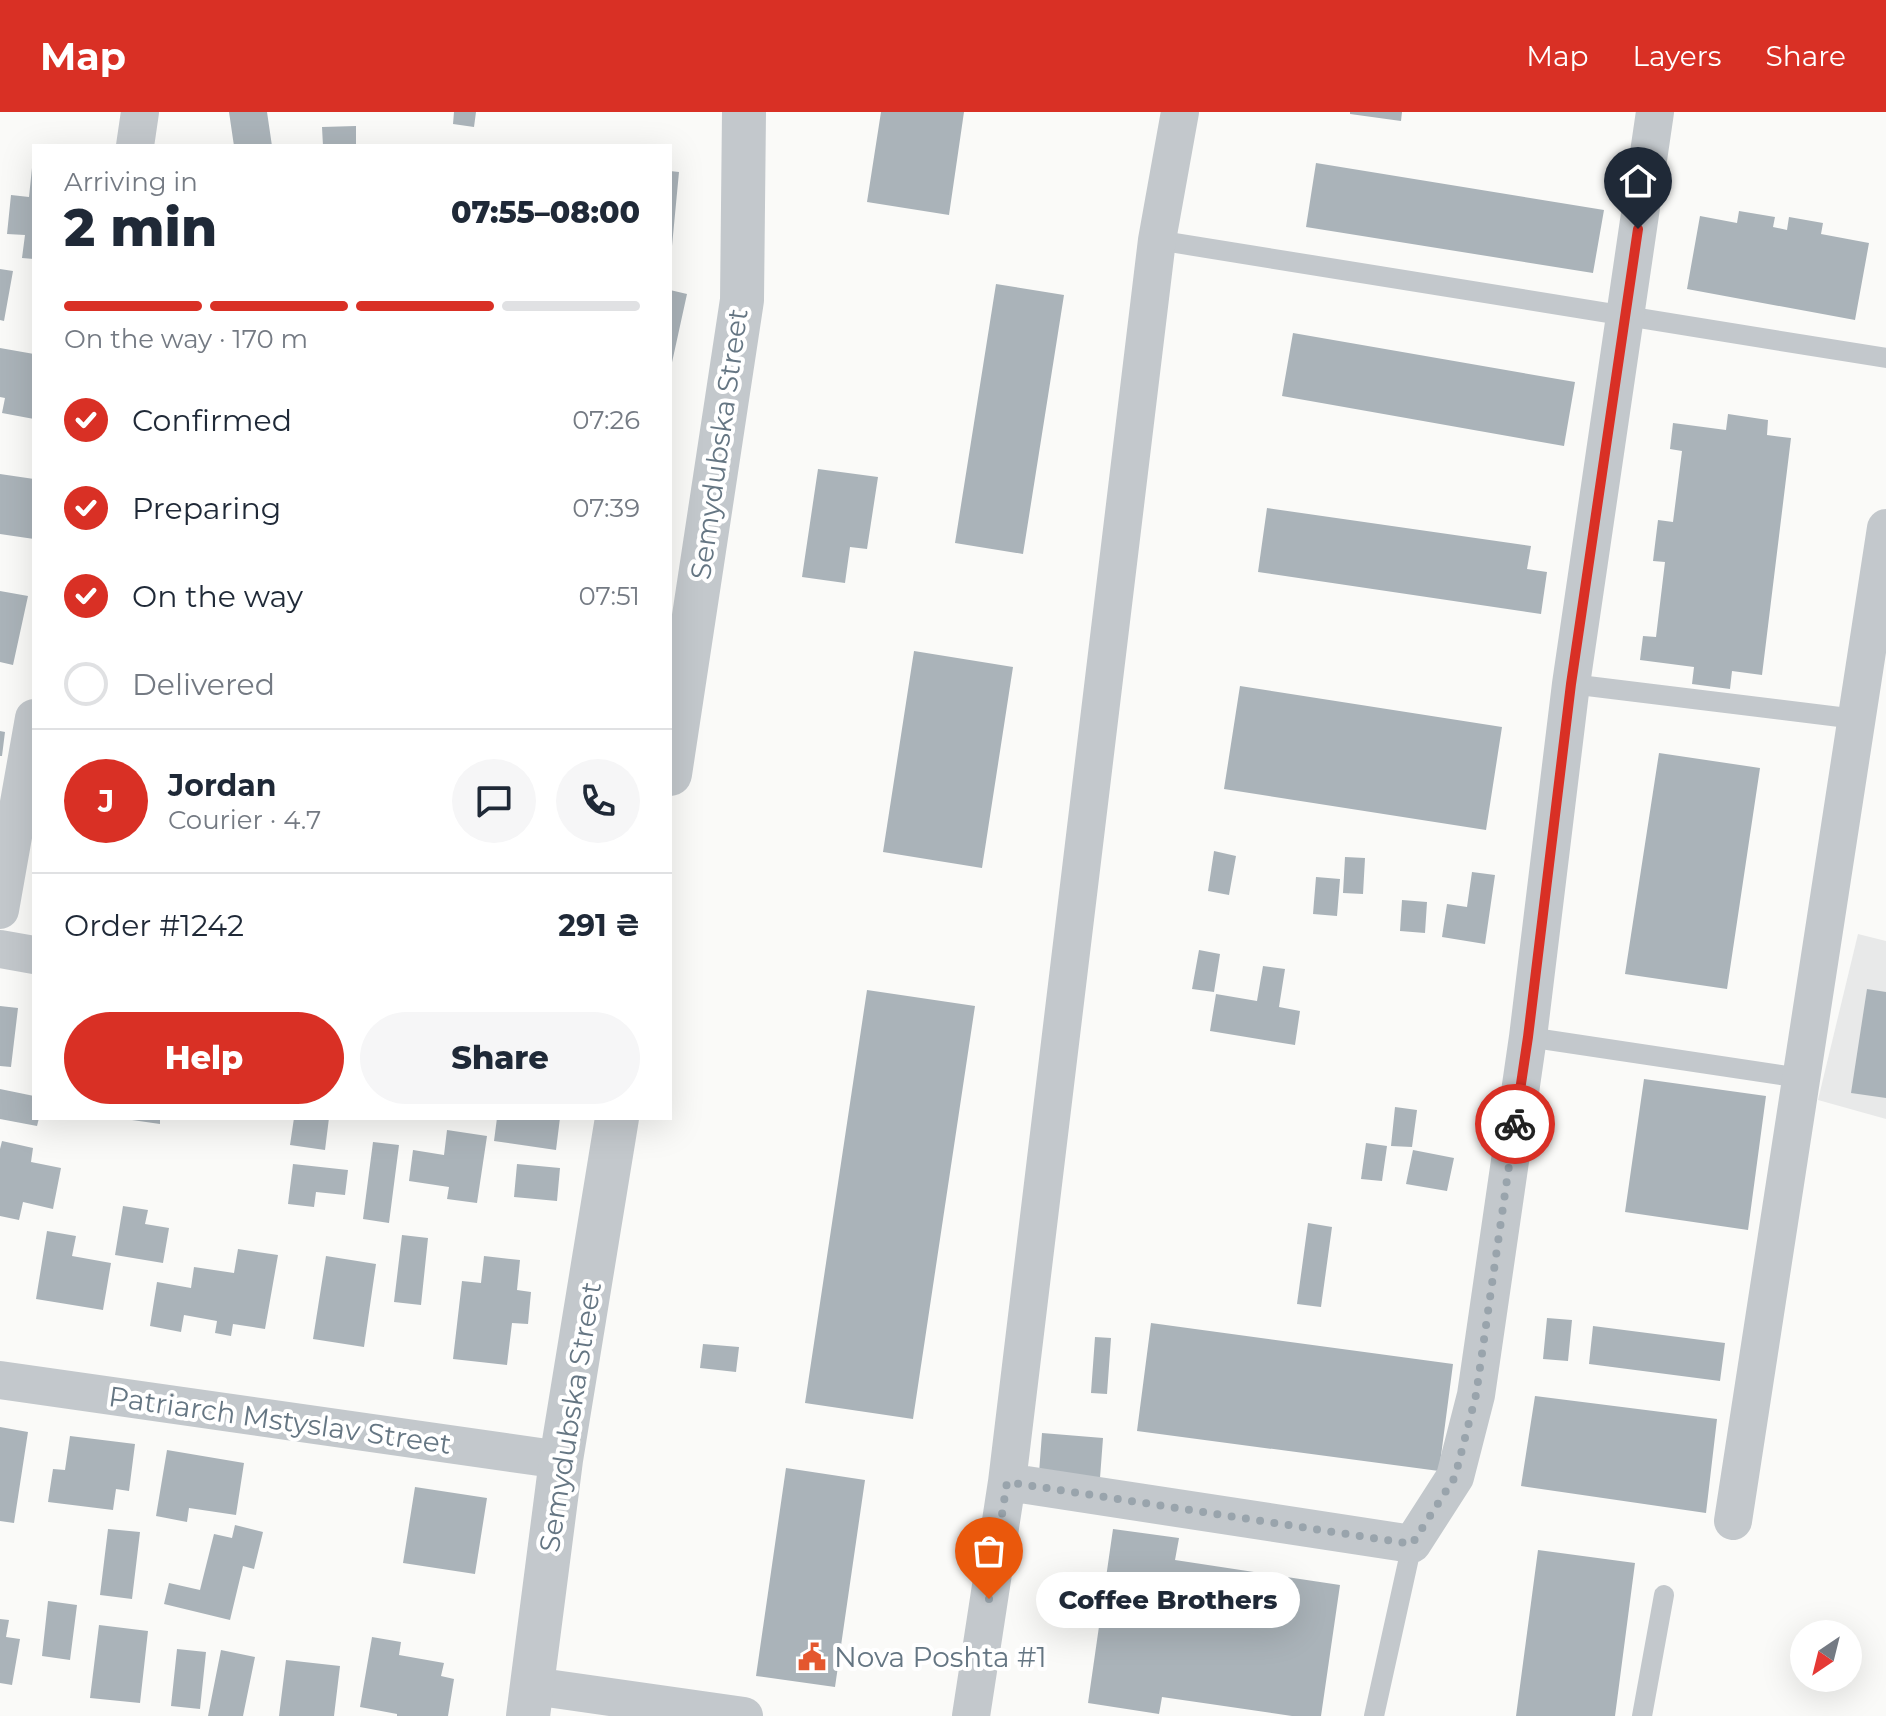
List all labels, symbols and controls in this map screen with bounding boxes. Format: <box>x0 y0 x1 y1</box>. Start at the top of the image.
text: Map <box>40 33 126 80</box>
text: Map <box>1526 39 1589 73</box>
text: Layers <box>1633 39 1722 73</box>
text: Share <box>1766 39 1846 73</box>
pin <box>1604 147 1672 229</box>
icon: home <box>1616 159 1660 203</box>
text: Arriving in <box>64 166 198 198</box>
text: 07:55–08:00 <box>451 194 640 231</box>
text: 2 min <box>64 196 217 259</box>
street label: Semydubska Street <box>683 306 755 582</box>
text: On the way · 170 m <box>64 323 308 355</box>
icon: check <box>64 398 108 442</box>
text: Confirmed <box>132 402 292 439</box>
text: 07:26 <box>572 404 640 436</box>
icon: check <box>64 486 108 530</box>
text: Preparing <box>132 490 281 527</box>
text: 07:39 <box>572 492 640 524</box>
icon: check <box>64 574 108 618</box>
text: On the way <box>132 578 303 615</box>
text: 07:51 <box>579 580 640 612</box>
text: Delivered <box>132 666 275 703</box>
button: chat <box>452 759 536 843</box>
button: phone <box>556 759 640 843</box>
text: Jordan <box>168 767 277 804</box>
text: J <box>98 783 114 820</box>
text: Courier · 4.7 <box>168 804 321 836</box>
text: Order #1242 <box>64 907 244 944</box>
text: 291 ₴ <box>558 907 640 944</box>
button: Help <box>64 1012 344 1104</box>
button: Share <box>360 1012 640 1104</box>
courier <box>1475 1084 1555 1164</box>
icon: bike <box>1493 1102 1537 1146</box>
street label: Semydubska Street <box>532 1279 608 1555</box>
street label: Patriarch Mstyslav Street <box>106 1379 454 1461</box>
pin <box>955 1517 1023 1599</box>
icon: bag <box>967 1529 1011 1573</box>
callout: Coffee Brothers <box>1037 1571 1301 1627</box>
text: Coffee Brothers <box>1058 1584 1278 1616</box>
north arrow <box>1790 1620 1862 1692</box>
map controls <box>1790 1620 1862 1692</box>
place label: Nova Poshta #1 <box>834 1640 1047 1674</box>
public building icon: Nova Poshta #1 <box>797 1642 827 1672</box>

